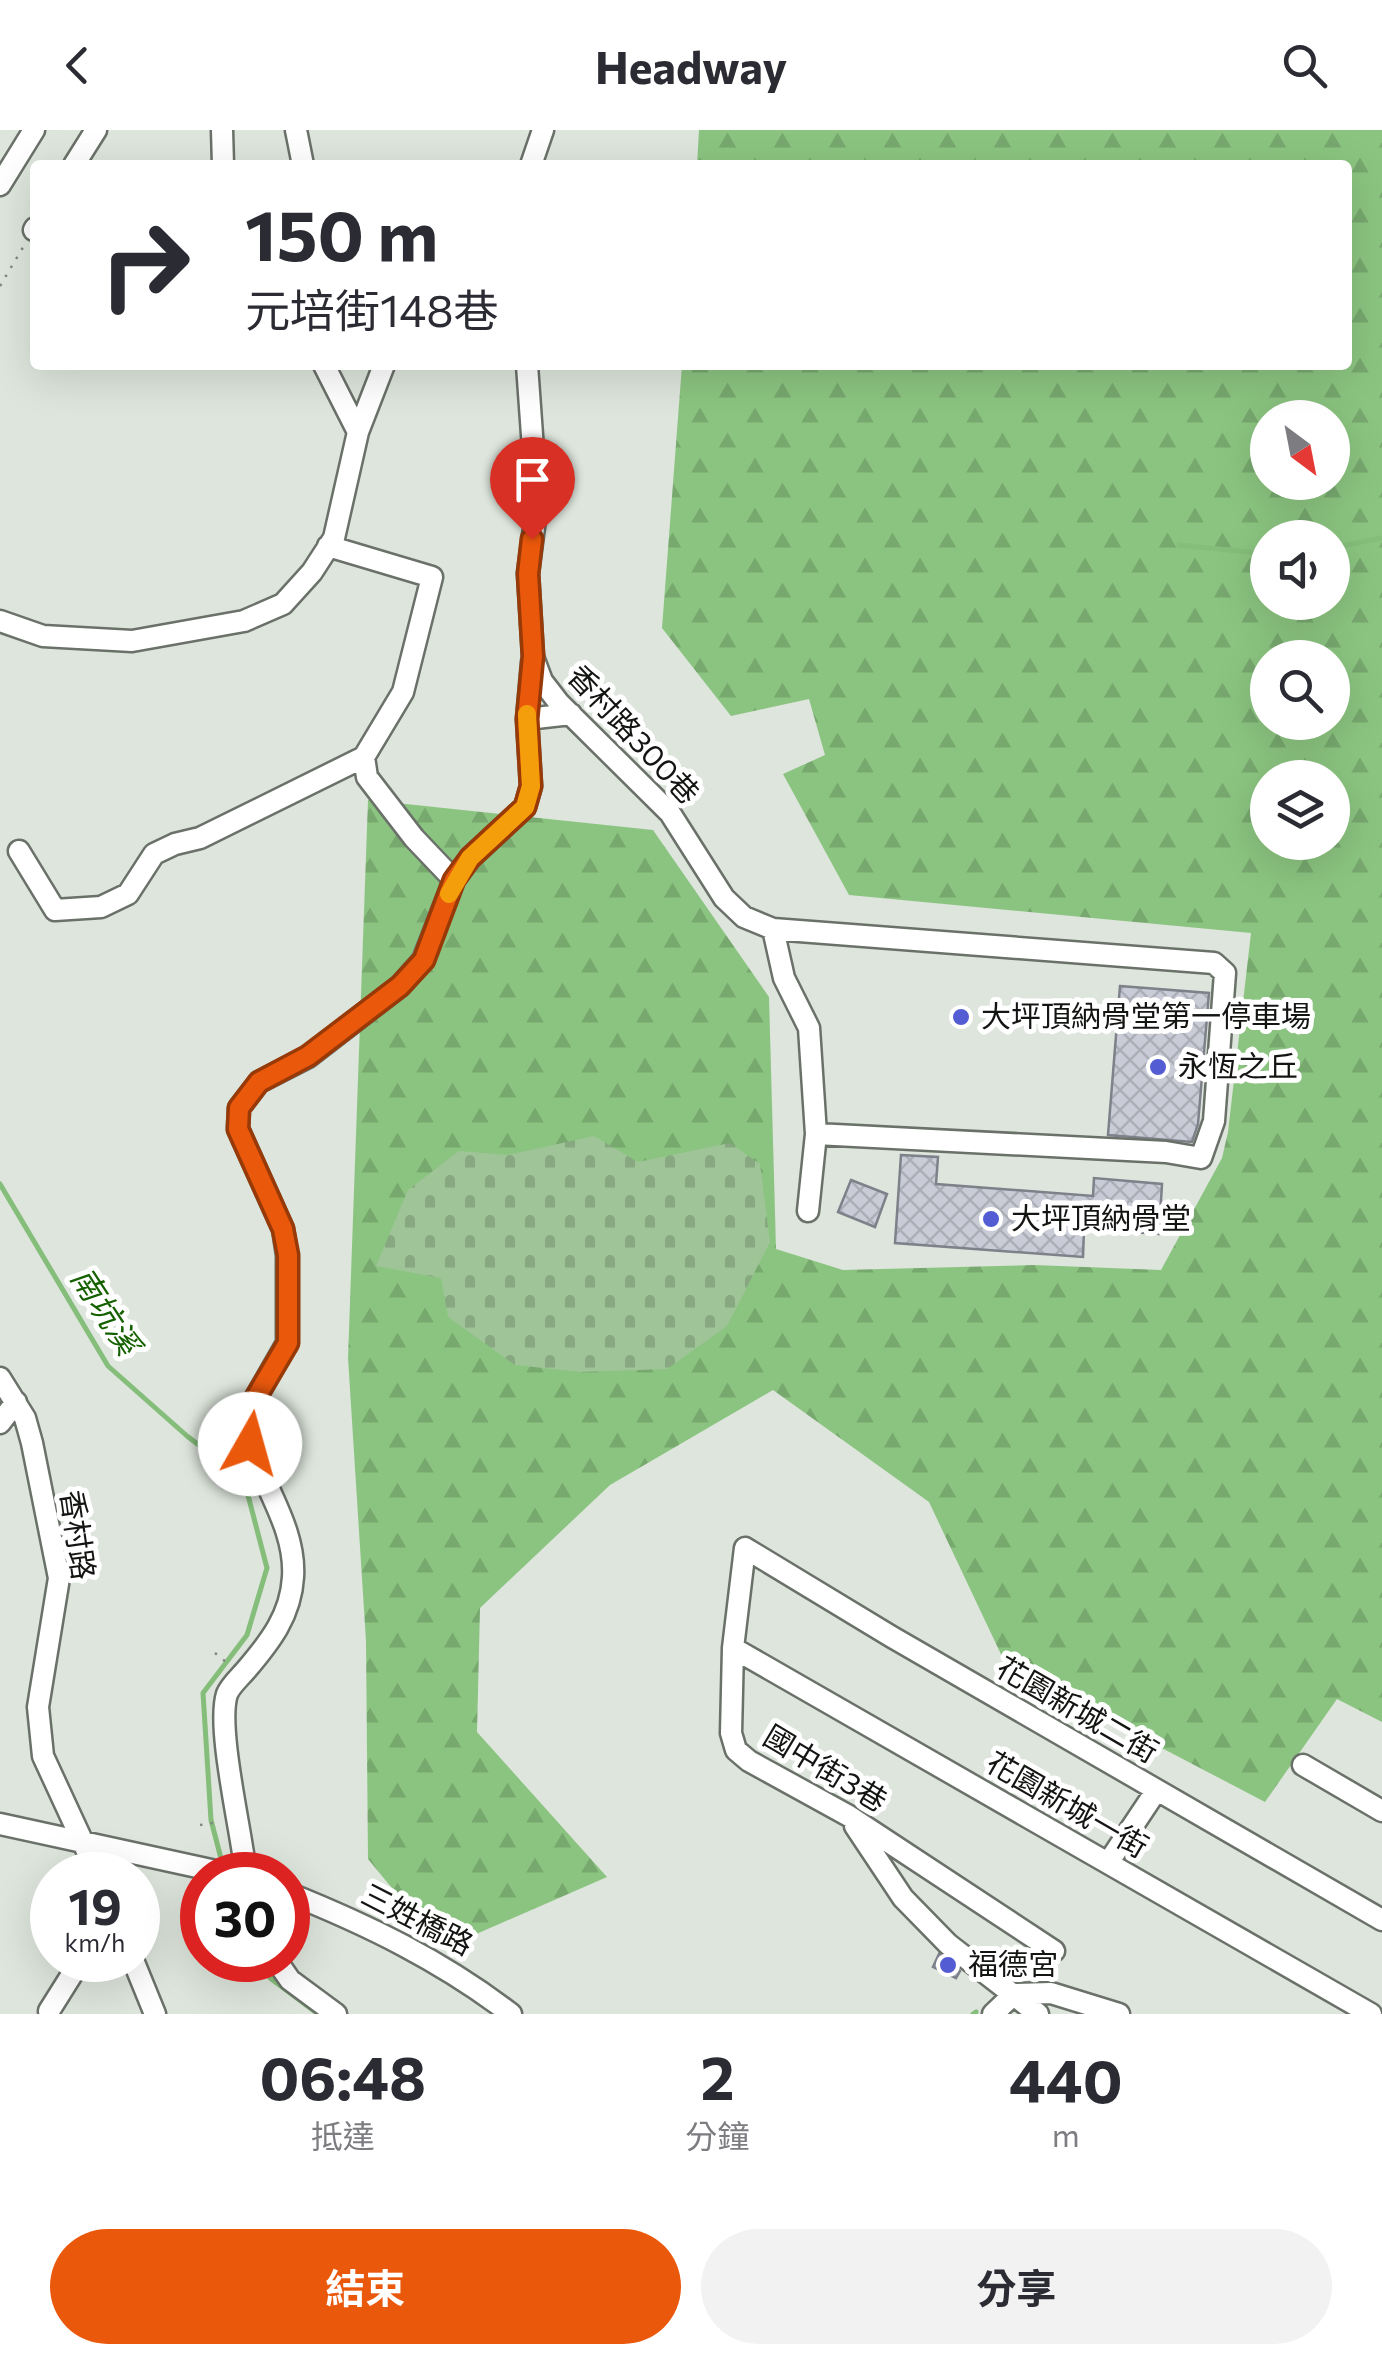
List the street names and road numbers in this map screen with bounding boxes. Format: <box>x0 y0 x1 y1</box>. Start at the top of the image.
street label: 香村路300巷 <box>561 656 708 810</box>
street label: 香村路 <box>55 1488 104 1582</box>
street label: 花園新城二街 <box>991 1647 1165 1769</box>
street label: 國中街3巷 <box>758 1716 895 1818</box>
street label: 花園新城一街 <box>981 1742 1155 1864</box>
street label: 三姓橋路 <box>356 1874 480 1961</box>

